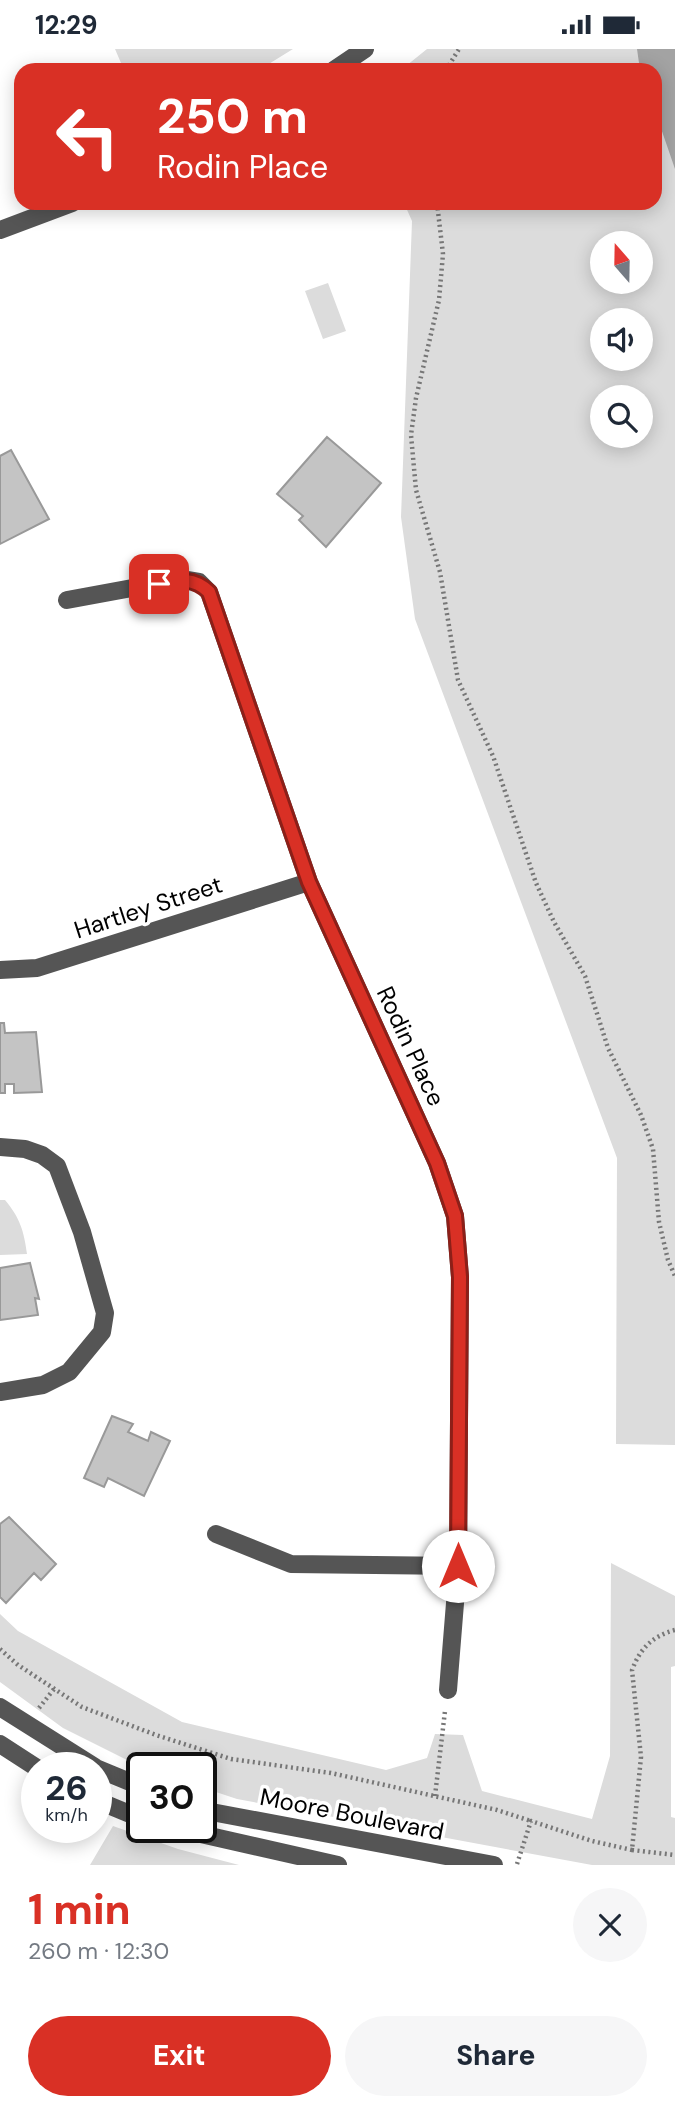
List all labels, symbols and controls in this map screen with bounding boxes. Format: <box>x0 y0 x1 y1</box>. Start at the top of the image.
text: 12:29 <box>35 8 97 42</box>
text: 250 m <box>157 84 308 148</box>
icon: left <box>42 91 133 182</box>
text: Rodin Place <box>157 146 328 188</box>
north arrow <box>590 231 653 294</box>
map controls <box>590 231 653 448</box>
button: sound <box>590 308 653 371</box>
button: search <box>590 385 653 448</box>
pin <box>129 554 189 614</box>
icon: arrive <box>140 565 178 603</box>
street label: Hartley Street <box>70 868 226 946</box>
street label: Rodin Place <box>370 981 452 1111</box>
position arrow <box>421 1529 495 1603</box>
speed limit sign: 30 <box>126 1752 217 1843</box>
text: 26 <box>45 1765 88 1811</box>
street label: Moore Boulevard <box>257 1781 447 1847</box>
text: km/h <box>45 1803 88 1827</box>
text: 1 min <box>28 1882 131 1937</box>
button: close <box>573 1888 647 1962</box>
text: 260 m · 12:30 <box>28 1936 169 1966</box>
button: Exit <box>28 2016 331 2096</box>
button: Share <box>345 2016 647 2096</box>

